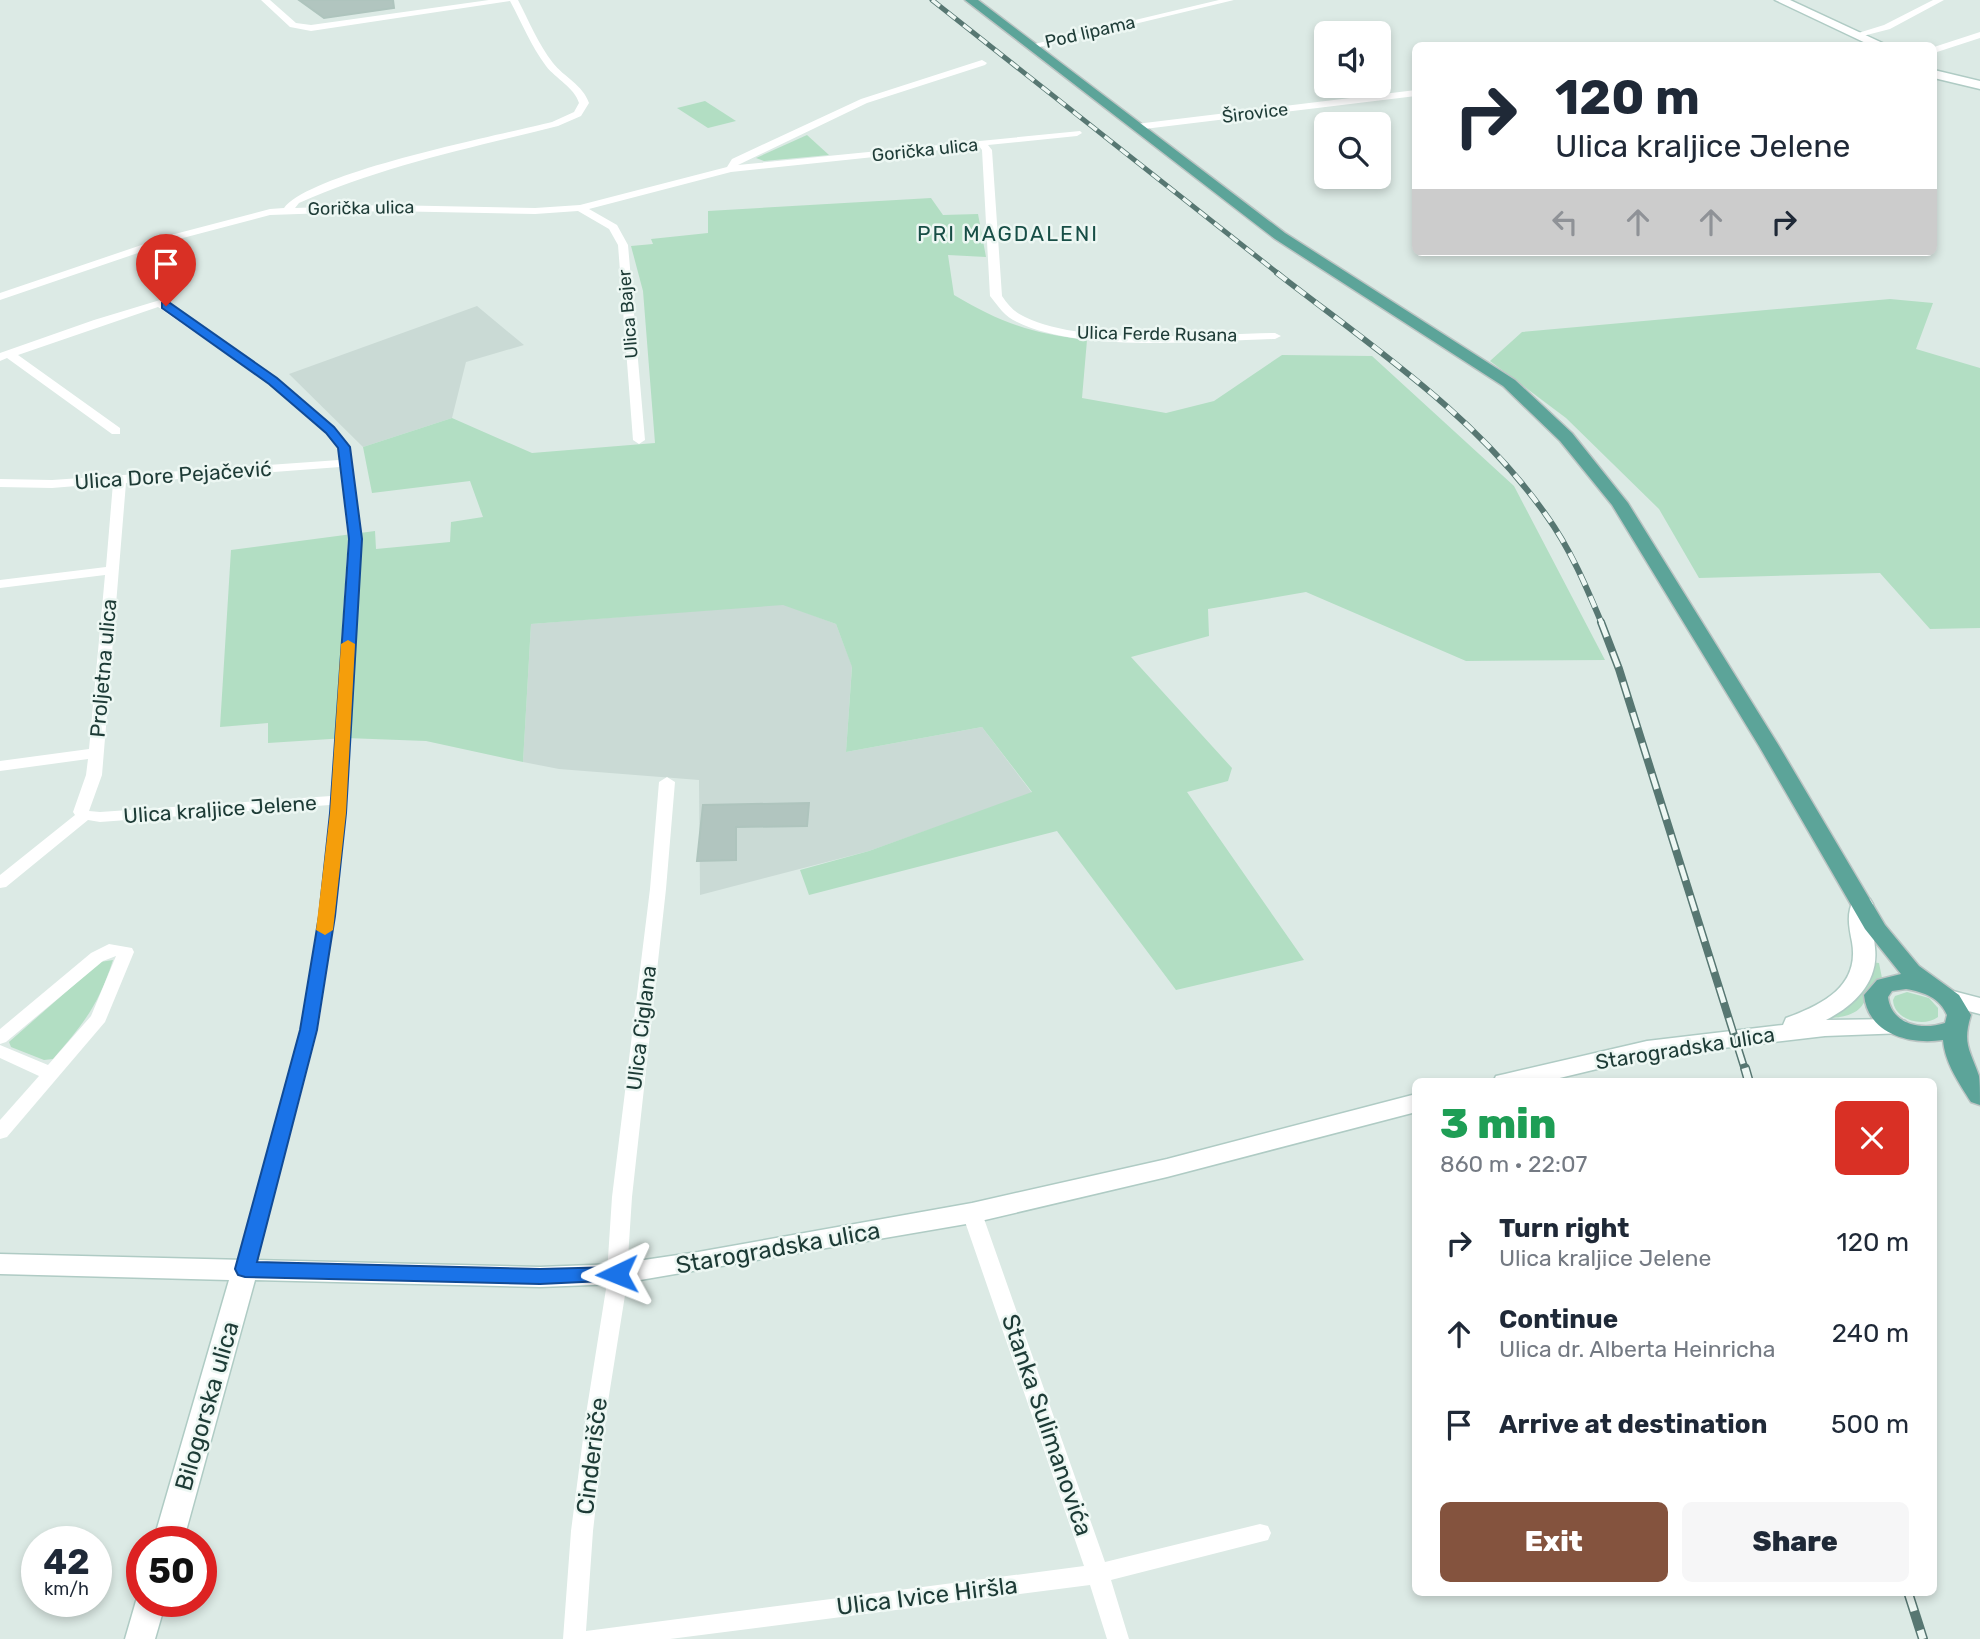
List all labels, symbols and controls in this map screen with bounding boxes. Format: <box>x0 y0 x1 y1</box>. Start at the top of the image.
street label: Pod lipama <box>1043 11 1137 53</box>
map controls <box>1314 21 1391 189</box>
button: sound <box>1314 21 1391 98</box>
text: 120 m <box>1555 68 1700 126</box>
icon: right <box>1440 70 1531 161</box>
street label: Širovice <box>1221 98 1289 128</box>
button: search <box>1314 112 1391 189</box>
text: Ulica kraljice Jelene <box>1555 127 1850 165</box>
street label: Gorička ulica <box>871 133 979 167</box>
street label: Gorička ulica <box>308 196 414 220</box>
icon: left <box>1546 203 1584 241</box>
icon: ahead <box>1619 203 1657 241</box>
icon: ahead <box>1692 203 1730 241</box>
icon: right <box>1765 203 1803 241</box>
district label: PRI MAGDALENI <box>917 221 1099 246</box>
pin <box>136 234 196 306</box>
icon: arrive <box>147 245 185 283</box>
street label: Ulica Bajer <box>613 268 643 359</box>
street label: Ulica Ferde Rusana <box>1077 322 1237 346</box>
street label: Ulica Dore Pejačević <box>73 456 273 494</box>
street label: Proljetna ulica <box>84 598 122 738</box>
street label: Ulica kraljice Jelene <box>122 790 318 828</box>
street label: Ulica Ciglana <box>621 964 661 1092</box>
street label: Starogradska ulica <box>1594 1021 1776 1075</box>
text: 3 min <box>1440 1099 1556 1149</box>
button: close <box>1835 1101 1909 1175</box>
text: 860 m · 22:07 <box>1440 1150 1587 1178</box>
text: Turn right <box>1499 1213 1629 1244</box>
street label: Starogradska ulica <box>674 1216 882 1280</box>
icon: right <box>1440 1224 1478 1262</box>
text: 120 m <box>1837 1227 1909 1258</box>
position arrow <box>580 1237 654 1311</box>
text: Ulica kraljice Jelene <box>1499 1244 1711 1272</box>
text: Continue <box>1499 1304 1618 1335</box>
street label: Stanka Sulimanovića <box>996 1311 1098 1539</box>
icon: ahead <box>1440 1315 1478 1353</box>
street label: Bilogorska ulica <box>169 1318 245 1494</box>
text: 240 m <box>1832 1318 1909 1349</box>
text: Ulica dr. Alberta Heinricha <box>1499 1335 1775 1363</box>
street label: Cinderišče <box>571 1396 613 1516</box>
icon: arrive <box>1440 1406 1478 1444</box>
text: Arrive at destination <box>1499 1409 1767 1440</box>
text: 500 m <box>1831 1409 1909 1440</box>
button: Exit <box>1440 1502 1668 1582</box>
button: Share <box>1682 1502 1909 1582</box>
speed limit sign: 50 <box>126 1526 217 1617</box>
text: 42 <box>43 1541 90 1583</box>
street label: Ulica Ivice Hiršla <box>835 1571 1019 1621</box>
text: km/h <box>44 1578 89 1600</box>

